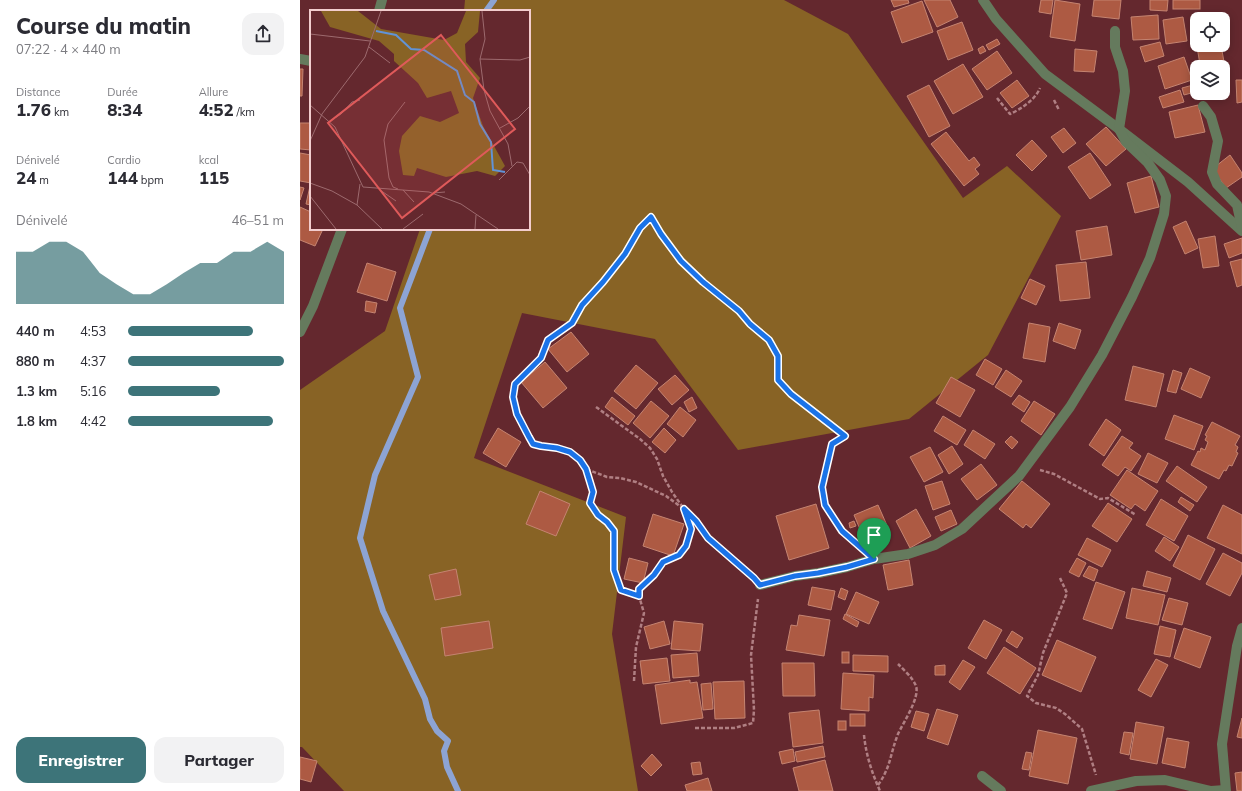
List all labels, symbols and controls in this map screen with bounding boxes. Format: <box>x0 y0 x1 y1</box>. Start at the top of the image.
inset map <box>310 10 530 230</box>
text: Course du matin <box>16 12 191 40</box>
map controls <box>1190 12 1230 100</box>
button: locate <box>1190 12 1230 52</box>
button: share <box>242 13 284 55</box>
text: 07:22 · 4 × 440 m <box>16 41 121 57</box>
button: layers <box>1190 60 1230 100</box>
text: Distance <box>16 85 60 99</box>
text: Durée <box>107 85 138 99</box>
text: Allure <box>199 85 228 99</box>
text: 1.76 <box>16 99 51 120</box>
text: 8:34 <box>107 99 142 120</box>
text: 4:52 <box>199 99 234 120</box>
text: km <box>51 105 69 119</box>
text: /km <box>234 105 255 119</box>
text: Dénivelé <box>16 153 60 167</box>
text: Cardio <box>107 153 141 167</box>
text: kcal <box>199 153 219 167</box>
text: 24 <box>16 167 36 188</box>
text: 144 <box>107 167 138 188</box>
text: 115 <box>199 167 229 188</box>
text: m <box>36 173 49 187</box>
text: bpm <box>138 173 164 187</box>
text: Dénivelé <box>16 212 68 228</box>
text: 46–51 m <box>231 212 284 228</box>
text: 440 m <box>16 323 55 339</box>
text: 4:53 <box>80 323 106 339</box>
text: 880 m <box>16 353 55 369</box>
text: 4:37 <box>80 353 106 369</box>
text: 1.3 km <box>16 383 57 399</box>
text: 5:16 <box>80 383 106 399</box>
text: 1.8 km <box>16 413 57 429</box>
text: 4:42 <box>80 413 106 429</box>
pin <box>857 518 891 559</box>
icon: arrive <box>863 524 885 546</box>
button: Enregistrer <box>16 737 146 783</box>
button: Partager <box>154 737 284 783</box>

